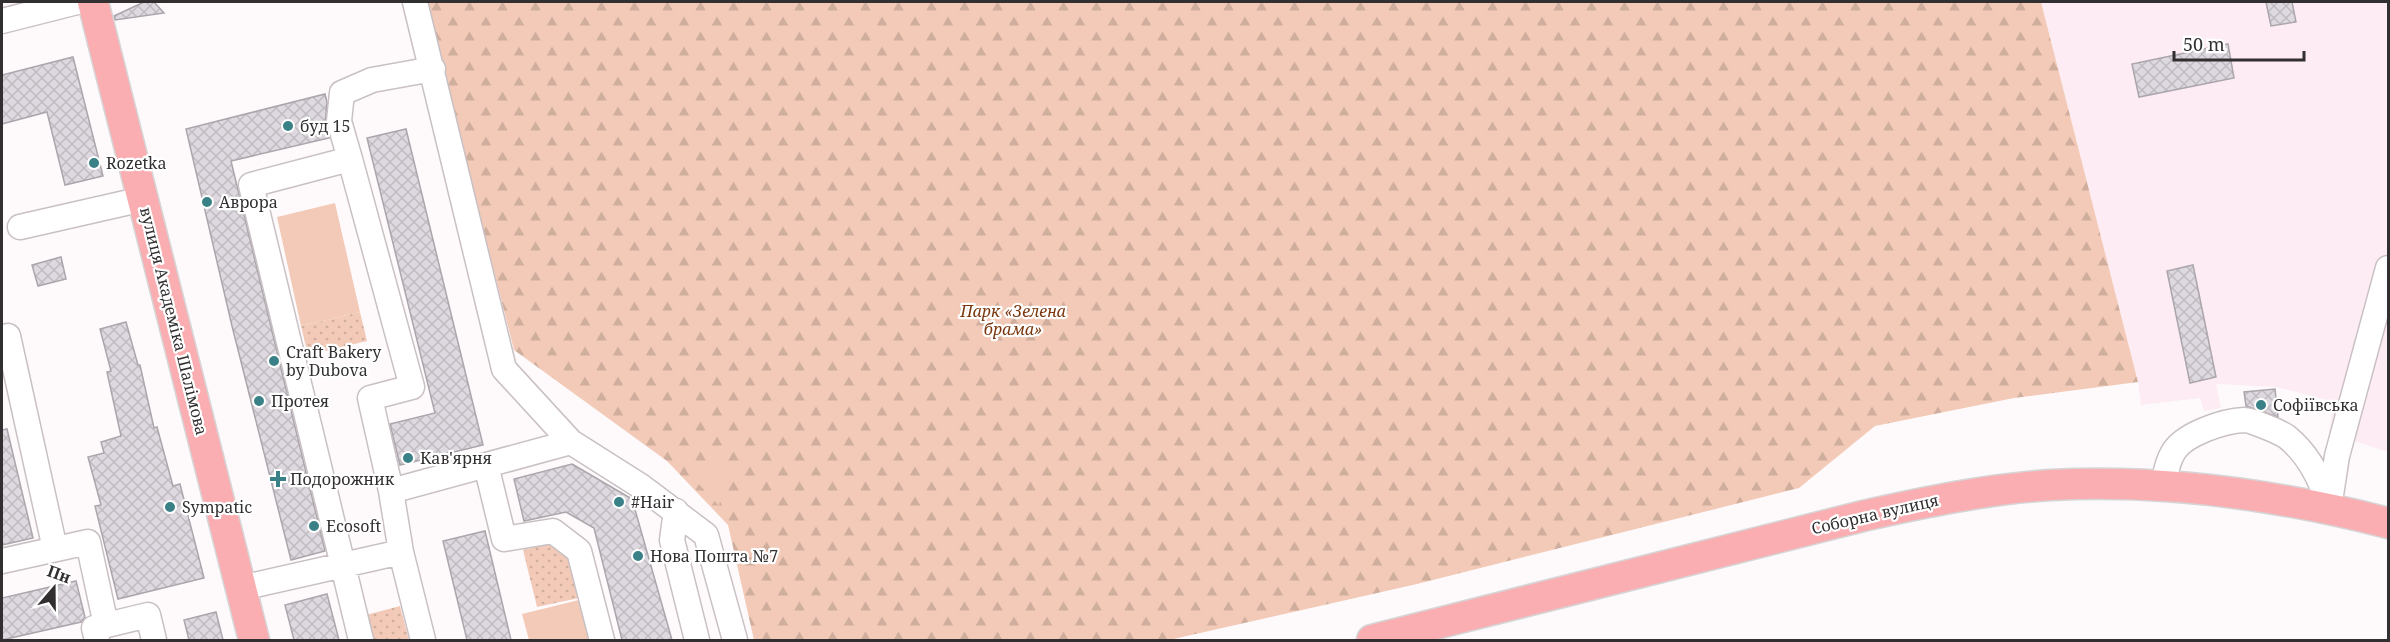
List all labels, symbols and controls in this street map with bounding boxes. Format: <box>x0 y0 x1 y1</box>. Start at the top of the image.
scale bar <box>2174 24 2304 62</box>
text: 50 m <box>2183 32 2225 56</box>
place label: буд 15 <box>300 115 350 137</box>
marker: буд 15 <box>281 119 295 133</box>
place label: Rozetka <box>106 152 166 174</box>
marker: Rozetka <box>87 156 101 170</box>
place label: Аврора <box>219 191 278 213</box>
marker: Аврора <box>200 195 214 209</box>
street label: вулиця Академіка Шалімова <box>135 205 213 437</box>
park label: Парк «Зелена брама» <box>959 300 1066 340</box>
place label: Craft Bakery by Dubova <box>286 341 382 381</box>
marker: Craft Bakery by Dubova <box>267 354 281 368</box>
place label: Протея <box>271 390 329 412</box>
marker: Протея <box>252 394 266 408</box>
place label: Софіївська <box>2273 394 2359 416</box>
marker: Софіївська <box>2254 398 2268 412</box>
place label: Кав'ярня <box>420 447 492 469</box>
marker: Кав'ярня <box>401 451 415 465</box>
place label: Подорожник <box>290 468 395 490</box>
marker: Подорожник <box>271 472 285 486</box>
street label: Соборна вулиця <box>1809 489 1941 539</box>
place label: #Hair <box>631 491 675 513</box>
marker: #Hair <box>612 495 626 509</box>
place label: Sympatic <box>182 496 252 518</box>
marker: Sympatic <box>163 500 177 514</box>
place label: Ecosoft <box>326 515 381 537</box>
marker: Ecosoft <box>307 519 321 533</box>
place label: Нова Пошта №7 <box>650 545 778 567</box>
marker: Нова Пошта №7 <box>631 549 645 563</box>
north arrow <box>24 558 84 618</box>
text: Пн <box>44 560 74 588</box>

